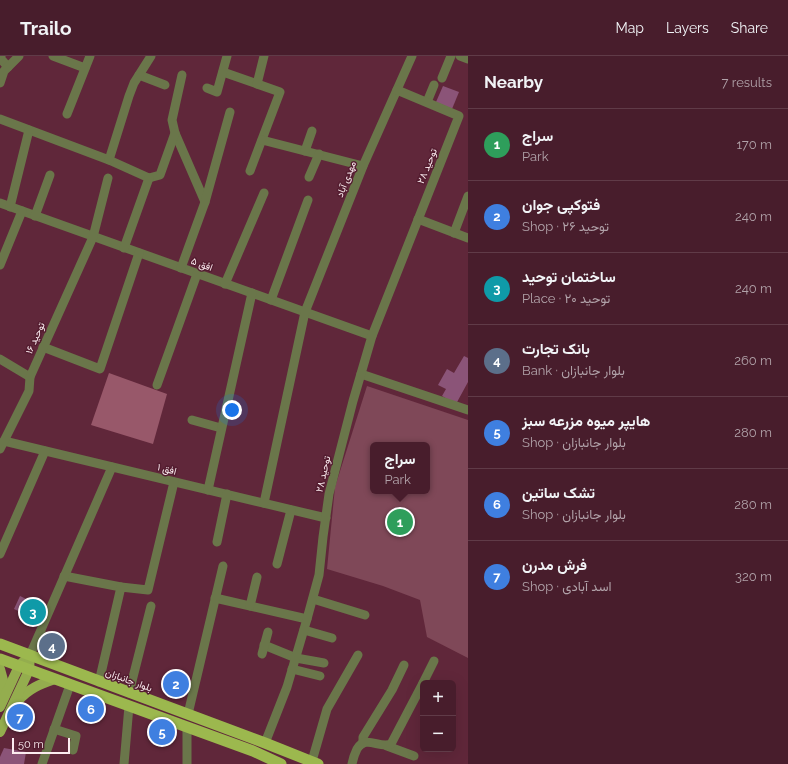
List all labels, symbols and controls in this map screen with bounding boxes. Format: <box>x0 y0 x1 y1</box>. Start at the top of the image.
text: Trailo <box>20 17 71 39</box>
text: Map <box>616 20 644 36</box>
text: Layers <box>666 20 709 36</box>
text: Share <box>731 20 768 36</box>
text: Nearby <box>484 72 543 92</box>
text: 7 results <box>722 75 772 90</box>
text: سراج <box>522 127 553 145</box>
text: 1 <box>494 137 500 152</box>
text: 170 m <box>736 137 772 152</box>
street label: توحید ۲۸ <box>415 147 440 186</box>
text: Park <box>522 149 549 164</box>
street label: مهدی آباد <box>334 159 359 199</box>
text: فتوکپی جوان <box>522 196 600 214</box>
text: 2 <box>493 209 501 224</box>
text: 240 m <box>735 209 772 224</box>
text: Shop · توحید ۲۶ <box>522 219 609 234</box>
street label: افق ۵ <box>189 255 214 274</box>
text: ساختمان توحید <box>522 268 616 286</box>
text: 3 <box>493 281 501 296</box>
text: 240 m <box>735 281 772 296</box>
text: Place · توحید ۲۰ <box>522 291 610 306</box>
street label: توحید ۱۶ <box>23 320 48 356</box>
text: بانک تجارت <box>522 340 590 358</box>
text: 4 <box>493 353 501 368</box>
text: 260 m <box>734 353 772 368</box>
text: Bank · بلوار جانبازان <box>522 363 625 378</box>
your location <box>222 400 242 420</box>
text: هایپر میوه مزرعه سبز <box>522 412 650 430</box>
text: 5 <box>493 425 501 440</box>
text: 280 m <box>734 425 772 440</box>
text: Shop · بلوار جانبازان <box>522 435 626 450</box>
popup <box>370 442 430 494</box>
text: سراج <box>384 450 416 468</box>
street label: توحید ۲۸ <box>313 455 333 493</box>
street label: افق ۱ <box>156 461 178 478</box>
text: Park <box>384 472 411 487</box>
text: تشک ساتین <box>522 484 595 502</box>
text: 6 <box>493 497 501 512</box>
text: 280 m <box>734 497 772 512</box>
pin: 1 <box>387 507 413 537</box>
text: Shop · بلوار جانبازان <box>522 507 626 522</box>
text: فرش مدرن <box>522 556 587 574</box>
text: 7 <box>493 569 501 584</box>
text: 320 m <box>735 569 772 584</box>
text: Shop · اسد آبادی <box>522 579 611 594</box>
pin: 3 <box>20 597 46 627</box>
pin: 4 <box>39 631 65 661</box>
street label: بلوار جانبازان <box>104 666 154 694</box>
pin: 2 <box>163 669 189 699</box>
map controls <box>420 680 456 752</box>
button: + <box>420 680 456 716</box>
pin: 6 <box>78 694 104 724</box>
pin: 7 <box>7 702 33 732</box>
button: − <box>420 716 456 752</box>
pin: 5 <box>149 717 175 747</box>
scale bar <box>12 736 70 755</box>
text: 50 m <box>18 738 44 751</box>

